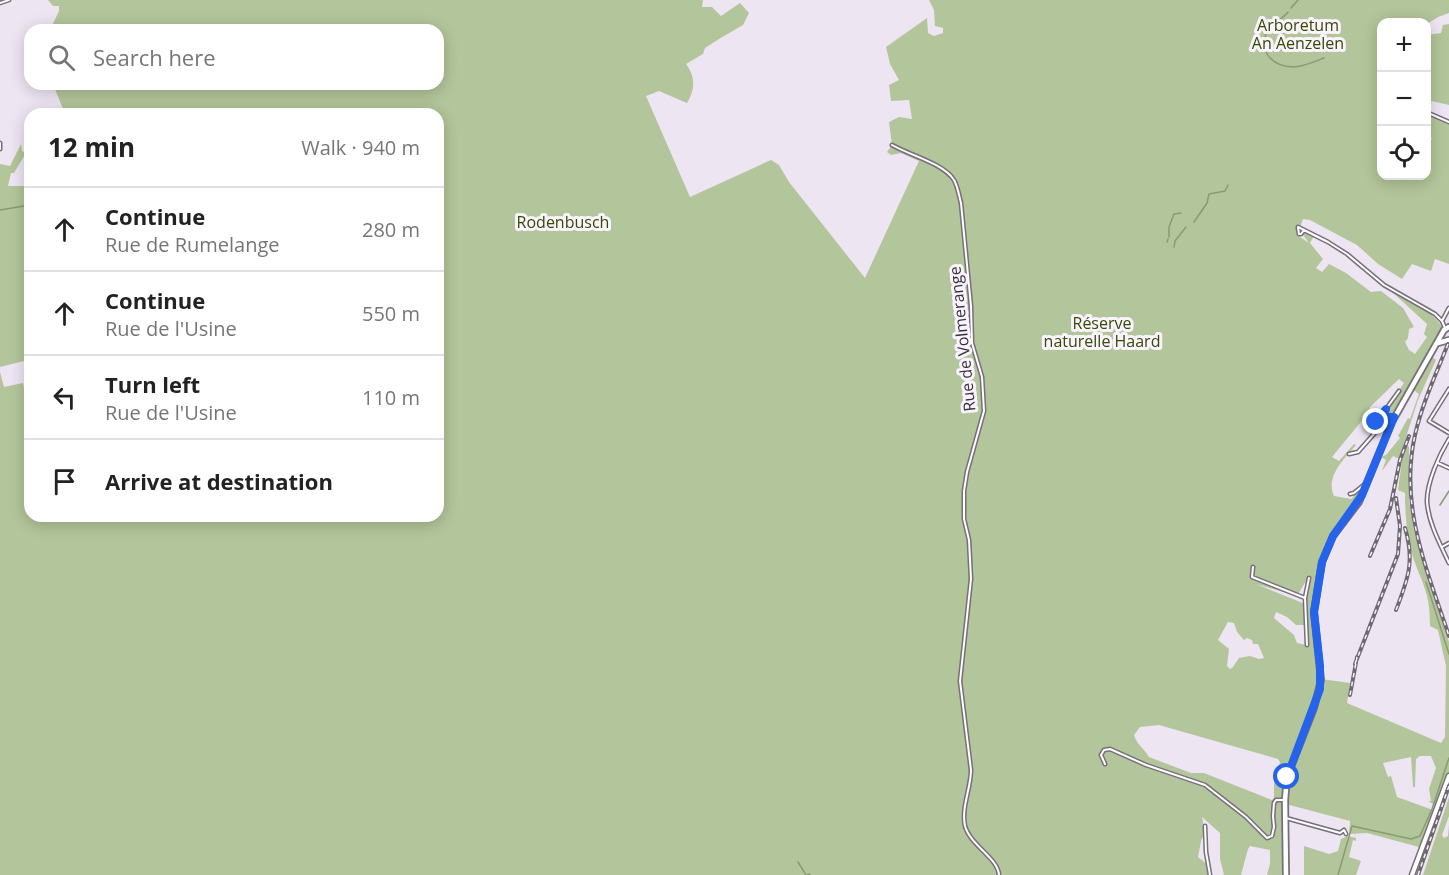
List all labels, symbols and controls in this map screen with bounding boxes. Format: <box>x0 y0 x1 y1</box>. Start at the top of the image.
park label: Arboretum An Aenzelen <box>1252 14 1344 54</box>
map controls <box>1377 18 1431 180</box>
button: + <box>1377 18 1431 72</box>
search box <box>24 24 444 90</box>
icon: search <box>45 41 78 74</box>
text: Search here <box>93 42 216 72</box>
button: − <box>1377 72 1431 126</box>
button: locate <box>1377 126 1431 180</box>
text: 12 min <box>48 129 135 165</box>
text: Walk · 940 m <box>301 134 420 161</box>
text: Continue <box>105 201 205 231</box>
park label: Rodenbusch <box>517 211 609 233</box>
icon: ahead <box>48 213 81 246</box>
text: 280 m <box>362 216 420 243</box>
text: Rue de Rumelange <box>105 231 280 258</box>
street label: Rue de Volmerange <box>943 265 981 413</box>
text: Continue <box>105 285 205 315</box>
icon: ahead <box>48 297 81 330</box>
text: 550 m <box>362 300 420 327</box>
park label: Réserve naturelle Haard <box>1044 312 1160 352</box>
text: Rue de l'Usine <box>105 315 237 342</box>
text: Turn left <box>105 369 200 399</box>
icon: left <box>48 381 81 414</box>
text: 110 m <box>362 384 420 411</box>
text: Rue de l'Usine <box>105 399 237 426</box>
route end <box>1362 408 1388 434</box>
icon: arrive <box>48 465 81 498</box>
text: Arrive at destination <box>105 466 333 496</box>
route start <box>1273 763 1299 789</box>

